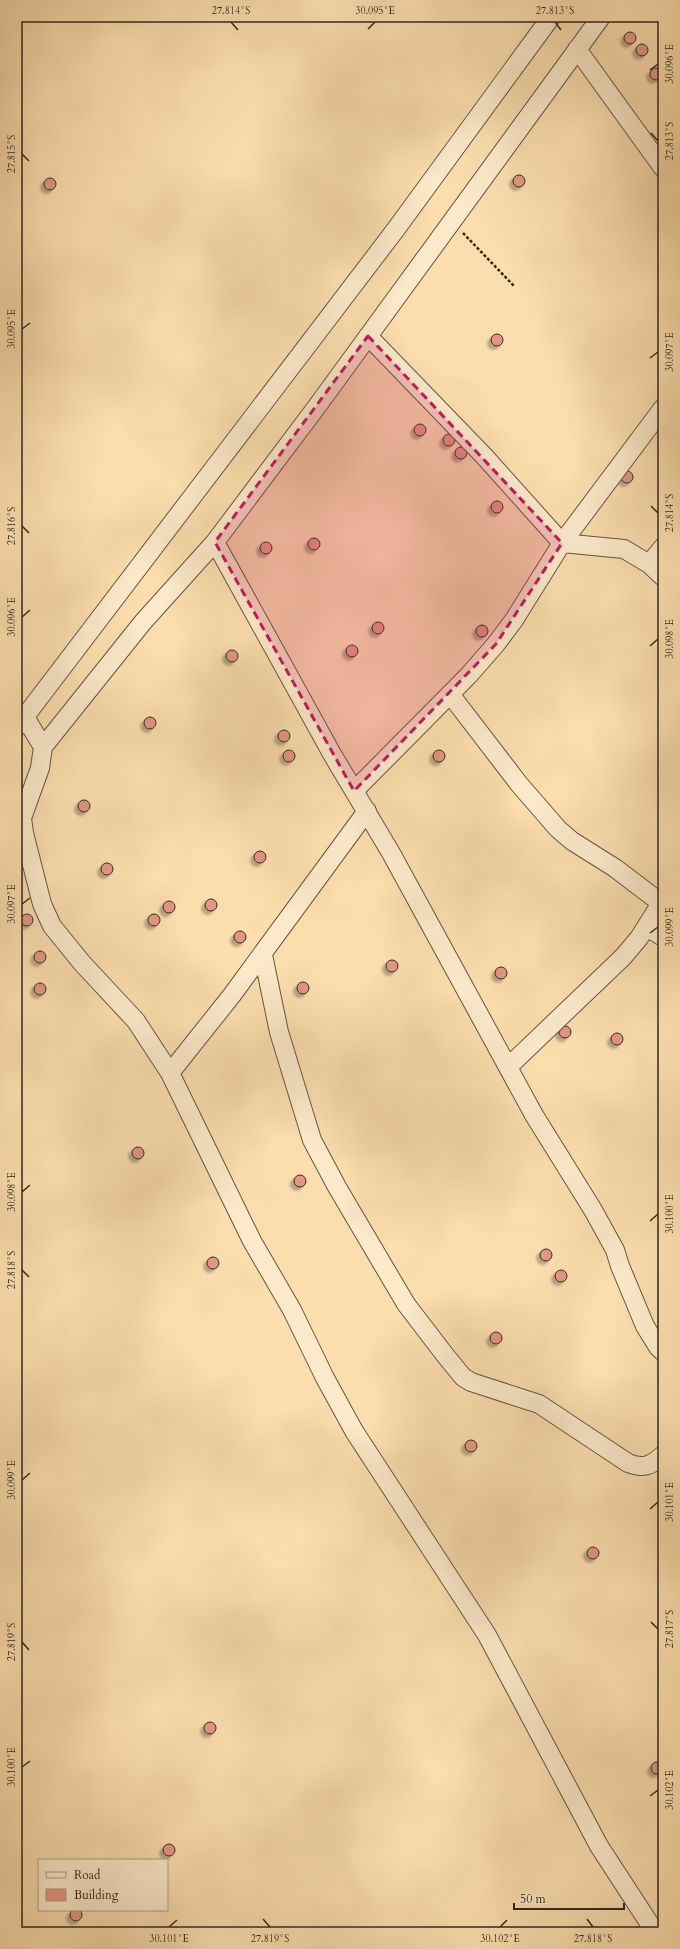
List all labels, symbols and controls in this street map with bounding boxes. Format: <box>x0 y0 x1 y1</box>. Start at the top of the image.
text: 27.814°S <box>212 4 250 18</box>
text: 30.095°E <box>355 4 395 18</box>
text: 27.813°S <box>536 4 574 18</box>
text: 30.096°E <box>663 44 677 84</box>
text: 27.813°S <box>663 122 677 160</box>
text: 27.815°S <box>5 135 19 173</box>
text: 30.095°E <box>5 309 19 349</box>
text: 30.097°E <box>663 332 677 372</box>
text: 27.814°S <box>663 494 677 532</box>
text: 27.816°S <box>5 507 19 545</box>
text: 30.096°E <box>5 597 19 637</box>
text: 30.098°E <box>663 619 677 659</box>
text: 30.097°E <box>5 884 19 924</box>
text: 30.099°E <box>663 907 677 947</box>
text: 30.098°E <box>5 1172 19 1212</box>
text: 30.100°E <box>663 1194 677 1234</box>
text: 27.818°S <box>5 1251 19 1289</box>
text: 30.099°E <box>5 1460 19 1500</box>
text: 30.101°E <box>663 1482 677 1522</box>
text: 27.817°S <box>663 1610 677 1648</box>
text: 27.819°S <box>5 1623 19 1661</box>
text: 30.100°E <box>5 1747 19 1787</box>
text: 30.102°E <box>663 1770 677 1810</box>
legend <box>38 1859 168 1911</box>
text: Road <box>74 1867 101 1883</box>
scale bar <box>514 1885 624 1911</box>
text: Building <box>74 1887 119 1903</box>
text: 50 m <box>520 1891 547 1907</box>
text: 30.101°E <box>149 1932 189 1946</box>
text: 27.819°S <box>251 1932 289 1946</box>
text: 30.102°E <box>480 1932 520 1946</box>
text: 27.818°S <box>574 1932 612 1946</box>

